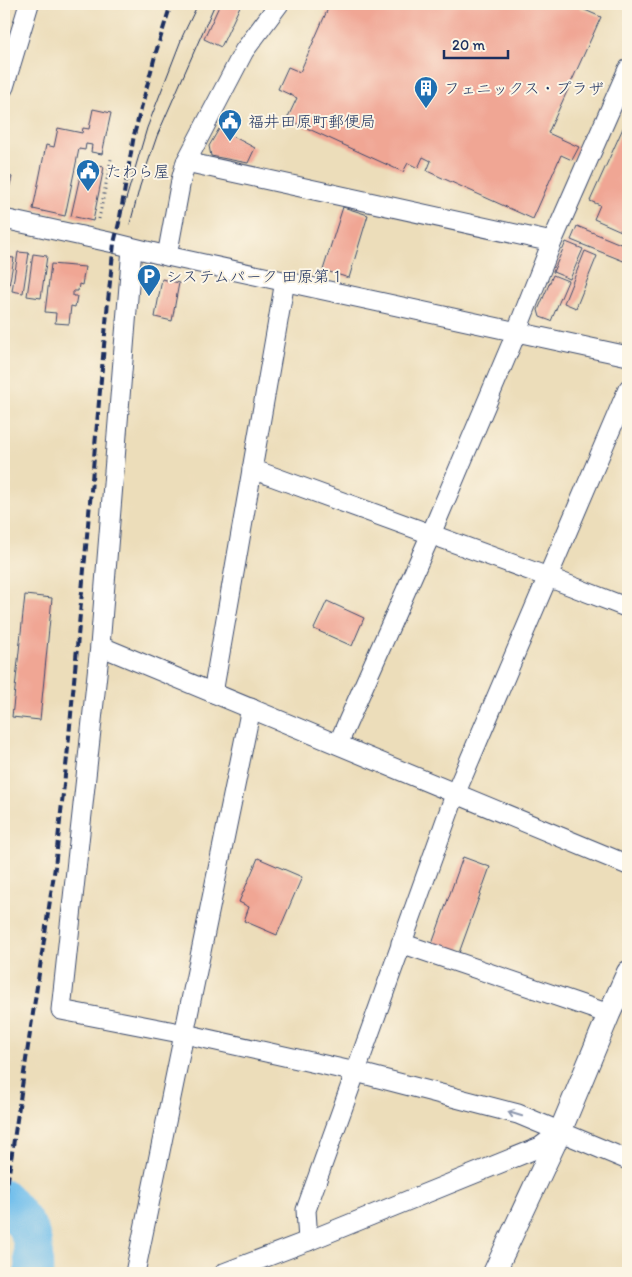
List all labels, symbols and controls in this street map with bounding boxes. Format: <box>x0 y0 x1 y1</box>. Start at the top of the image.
scale bar <box>444 28 508 60</box>
text: 20 m <box>452 36 486 54</box>
building icon: フェニックス・プラザ <box>413 75 439 109</box>
place label: フェニックス・プラザ <box>444 79 604 98</box>
public building icon: 福井田原町郵便局 <box>217 108 243 142</box>
place label: 福井田原町郵便局 <box>248 112 376 131</box>
public building icon: たわら屋 <box>75 158 101 192</box>
place label: たわら屋 <box>106 162 170 181</box>
parking icon: システムパーク 田原第１ <box>136 263 162 297</box>
place label: システムパーク 田原第１ <box>166 267 345 286</box>
one-way arrow <box>507 1108 523 1118</box>

